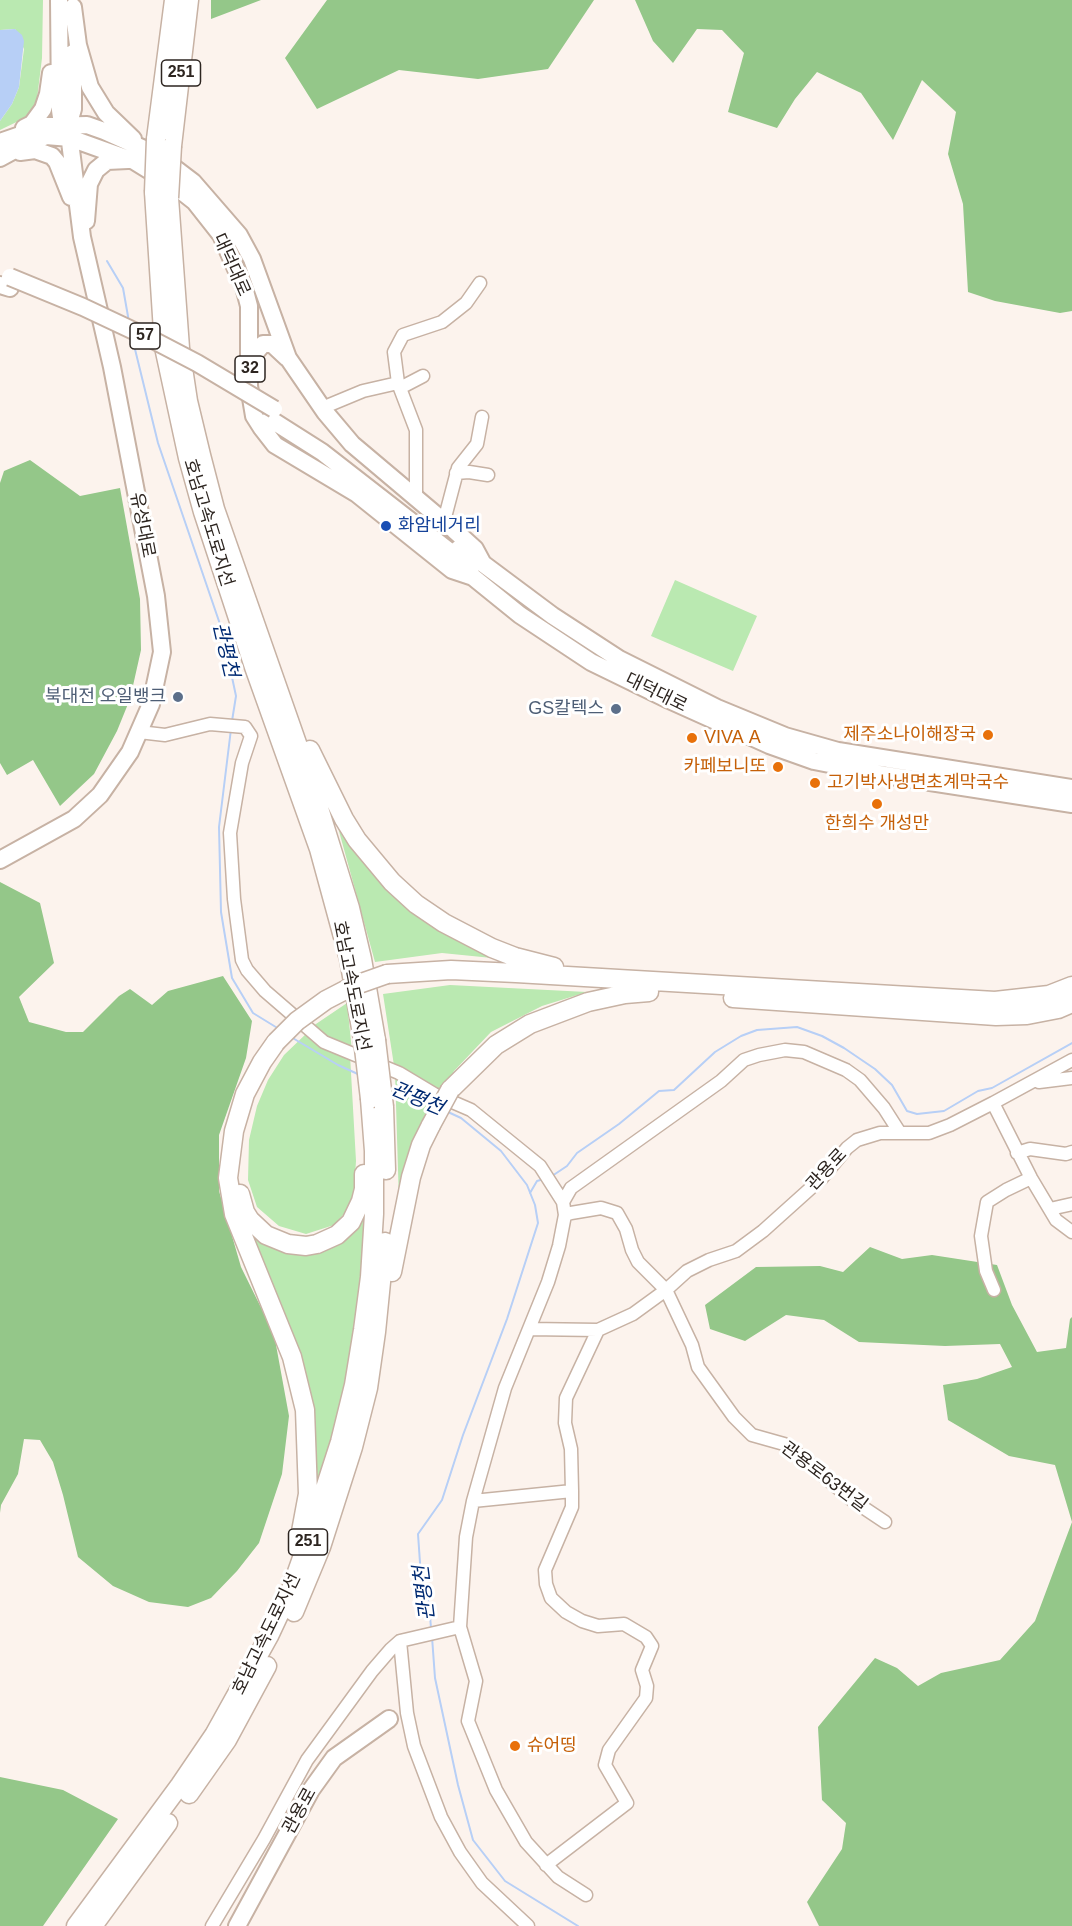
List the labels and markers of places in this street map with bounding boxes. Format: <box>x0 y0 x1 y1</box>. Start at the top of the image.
place label: 화암네거리 <box>398 515 481 537</box>
marker: 화암네거리 <box>379 519 393 533</box>
place label: 북대전 오일뱅크 <box>45 686 166 708</box>
marker: 북대전 오일뱅크 <box>171 690 185 704</box>
place label: GS칼텍스 <box>528 698 604 720</box>
marker: GS칼텍스 <box>609 702 623 716</box>
place label: 제주소나이해장국 <box>844 724 976 746</box>
place label: VIVA A <box>704 727 761 749</box>
marker: 제주소나이해장국 <box>981 728 995 742</box>
marker: VIVA A <box>685 731 699 745</box>
place label: 카페보니또 <box>683 756 766 778</box>
marker: 카페보니또 <box>771 760 785 774</box>
place label: 고기박사냉면초계막국수 <box>827 772 1009 794</box>
marker: 고기박사냉면초계막국수 <box>808 776 822 790</box>
marker: 한희수 개성만 <box>870 797 884 811</box>
place label: 한희수 개성만 <box>825 813 929 835</box>
place label: 슈어띵 <box>527 1735 577 1757</box>
marker: 슈어띵 <box>508 1739 522 1753</box>

